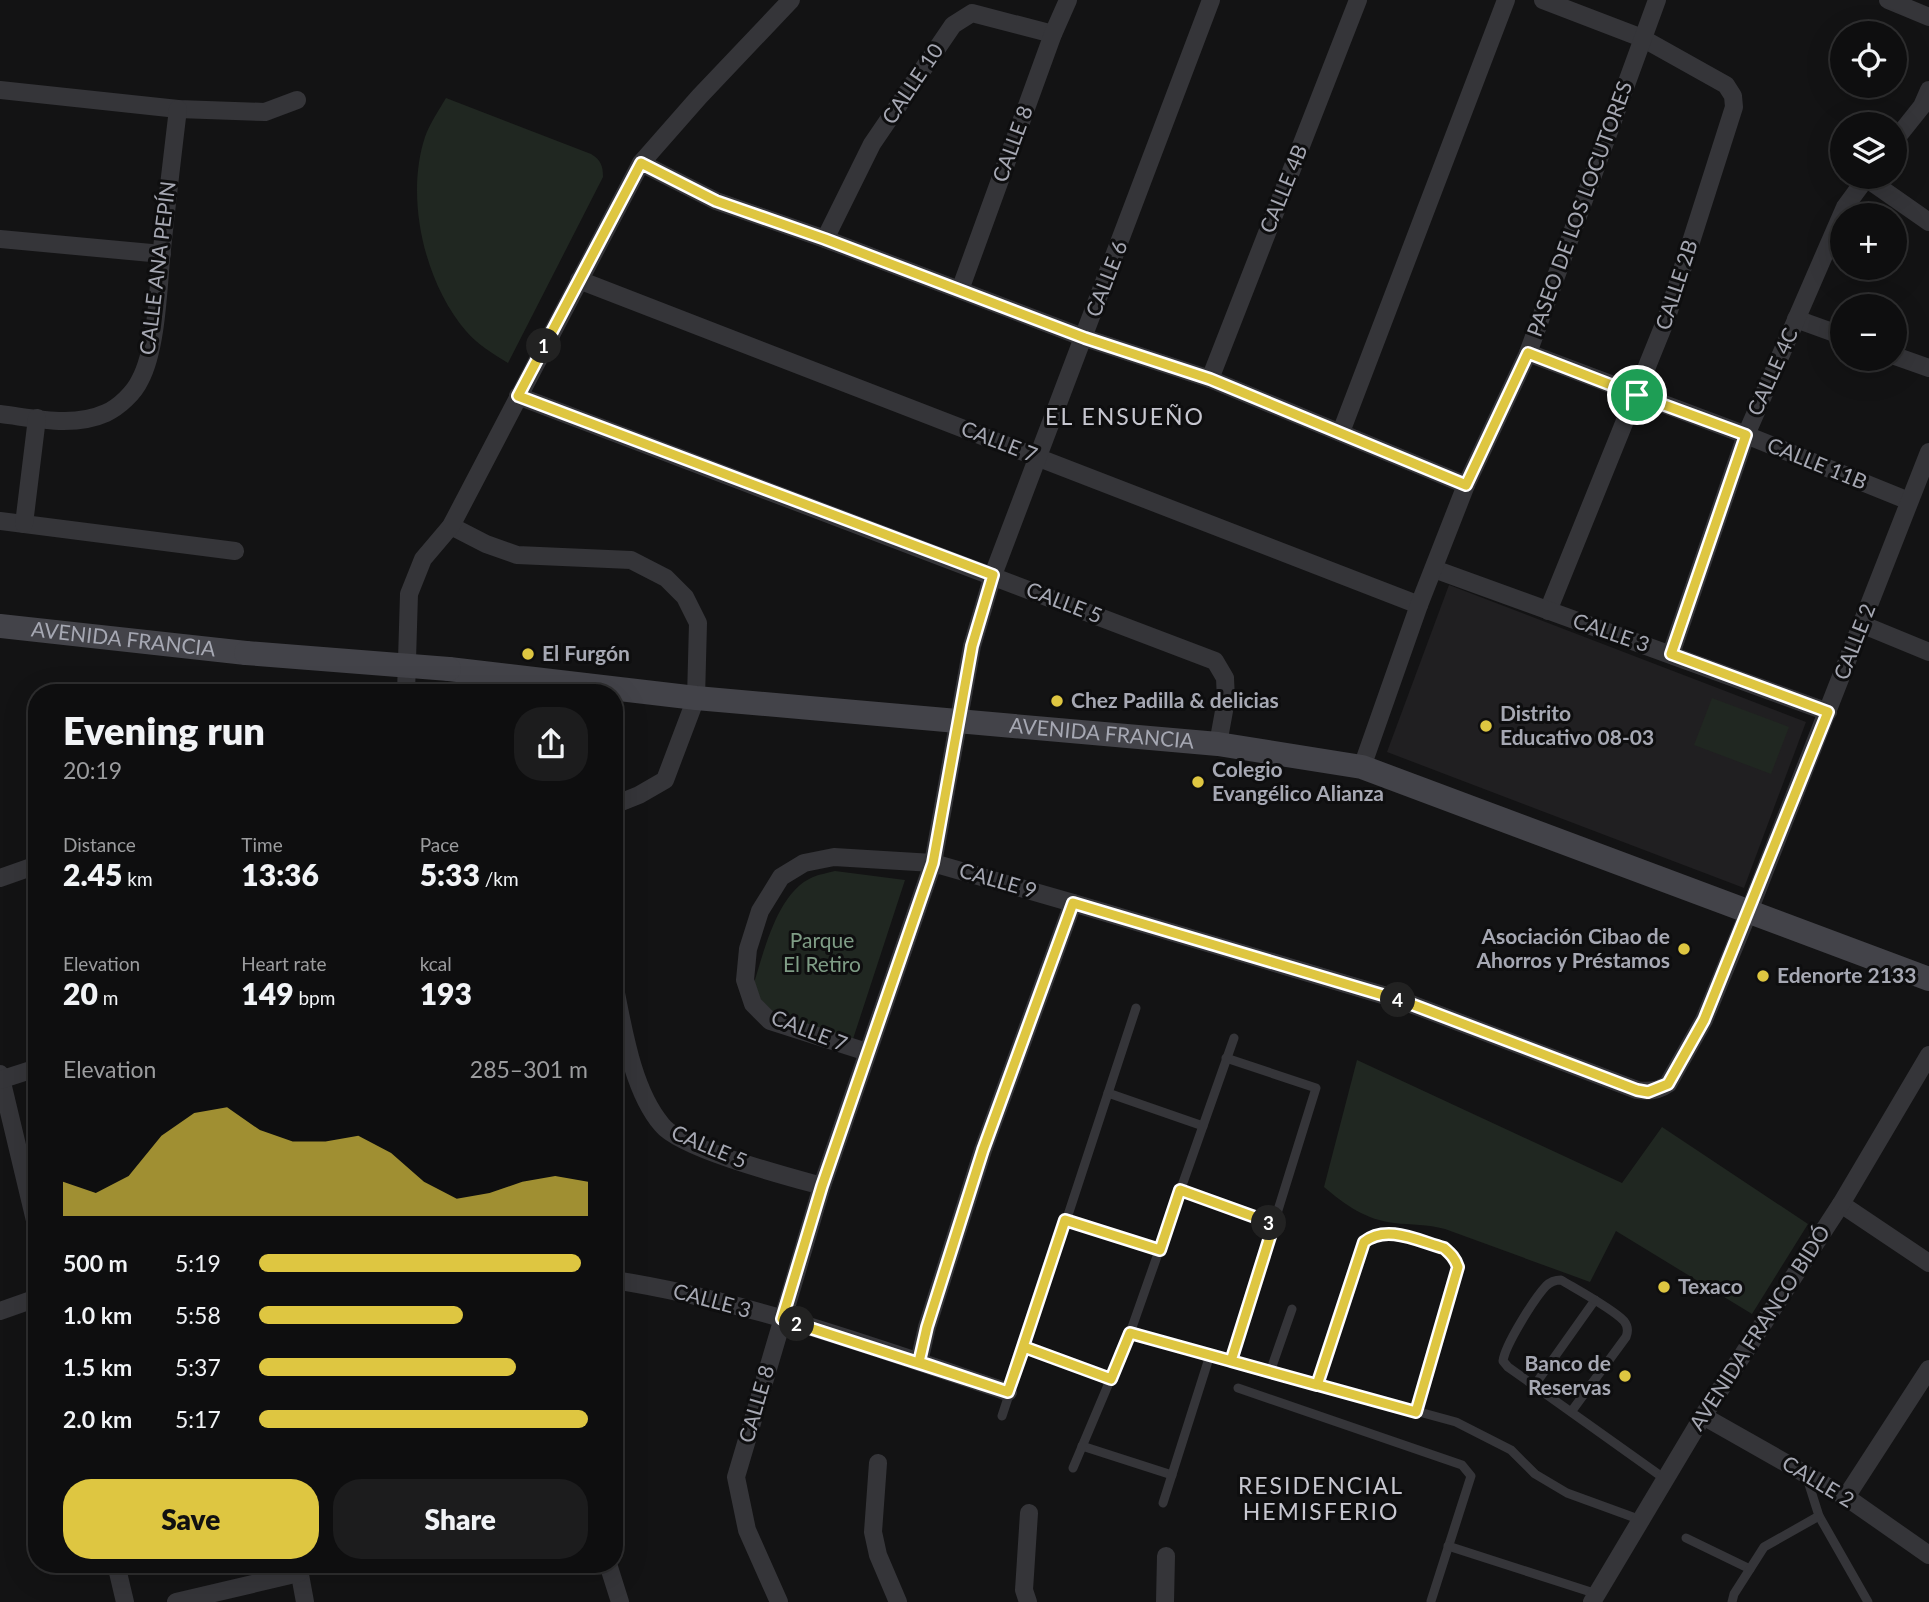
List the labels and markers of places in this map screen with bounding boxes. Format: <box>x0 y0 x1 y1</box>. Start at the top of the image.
pin: 1 <box>526 328 562 364</box>
pin <box>1607 365 1667 425</box>
place label: El Furgón <box>542 640 630 665</box>
marker: El Furgón <box>520 646 536 662</box>
place label: Chez Padilla & delicias <box>1071 687 1279 712</box>
marker: Chez Padilla & delicias <box>1049 693 1065 709</box>
place label: Distrito Educativo 08-03 <box>1500 700 1654 749</box>
marker: Distrito Educativo 08-03 <box>1478 718 1494 734</box>
place label: Colegio Evangélico Alianza <box>1212 756 1384 805</box>
marker: Colegio Evangélico Alianza <box>1190 774 1206 790</box>
place label: Asociación Cibao de Ahorros y Préstamos <box>1475 923 1670 972</box>
marker: Asociación Cibao de Ahorros y Préstamos <box>1676 941 1692 957</box>
place label: Edenorte 2133 <box>1777 962 1916 987</box>
marker: Edenorte 2133 <box>1755 968 1771 984</box>
pin: 4 <box>1380 982 1416 1018</box>
pin: 3 <box>1252 1206 1286 1240</box>
place label: Texaco <box>1678 1273 1743 1298</box>
marker: Texaco <box>1656 1279 1672 1295</box>
pin: 2 <box>780 1306 814 1342</box>
place label: Banco de Reservas <box>1525 1350 1611 1399</box>
marker: Banco de Reservas <box>1617 1368 1633 1384</box>

